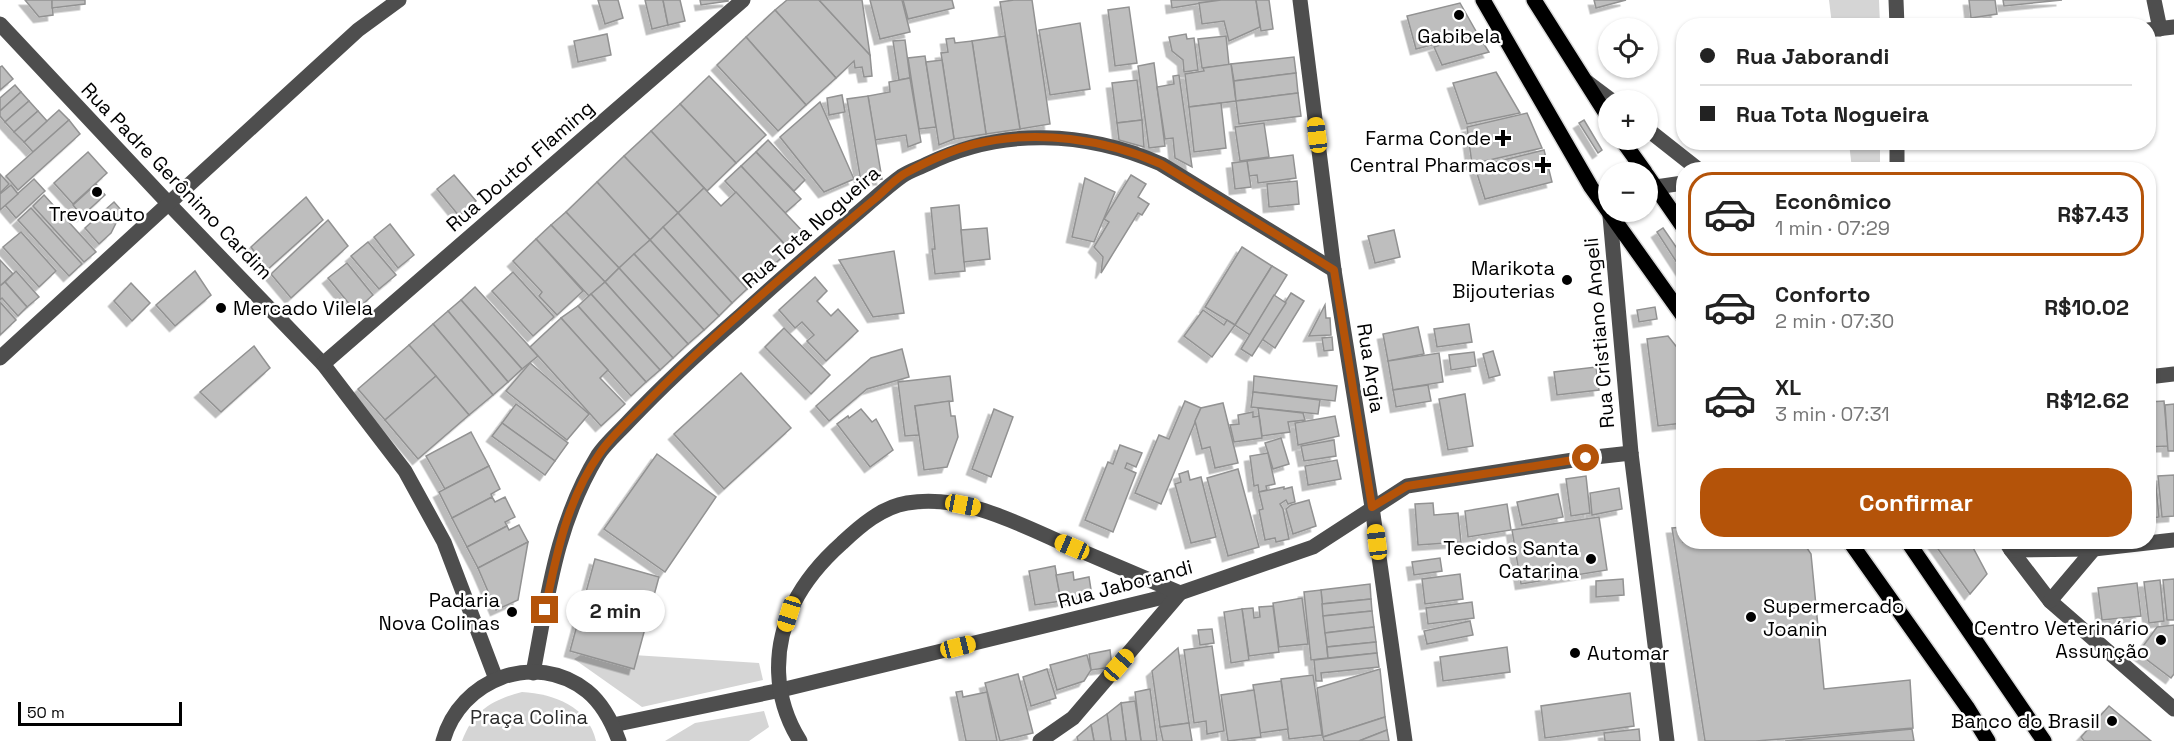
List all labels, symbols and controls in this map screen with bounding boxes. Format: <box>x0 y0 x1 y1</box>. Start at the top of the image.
marker: Gabibela <box>1452 8 1466 22</box>
map controls <box>1598 18 1658 222</box>
button: locate <box>1598 18 1658 78</box>
place label: Gabibela <box>1417 23 1501 49</box>
text: Rua Jaborandi <box>1736 42 1889 70</box>
street label: Rua Padre Gerônimo Cardim <box>76 77 278 285</box>
button: + <box>1598 90 1658 150</box>
street label: Rua Doutor Flaming <box>441 95 599 237</box>
text: Rua Tota Nogueira <box>1736 100 1929 128</box>
car <box>1306 116 1328 154</box>
place label: Farma Conde <box>1365 125 1491 151</box>
marker: Farma Conde <box>1496 131 1510 145</box>
place label: Central Pharmacos <box>1350 152 1531 178</box>
marker: Central Pharmacos <box>1536 158 1550 172</box>
street label: Rua Tota Nogueira <box>737 160 885 294</box>
button: − <box>1598 162 1658 222</box>
marker: Trevoauto <box>90 185 104 199</box>
icon: car <box>1703 187 1757 241</box>
text: Econômico <box>1775 187 1892 215</box>
text: R$7.43 <box>2057 200 2129 228</box>
place label: Trevoauto <box>49 201 145 227</box>
text: 1 min · 07:29 <box>1775 215 1890 241</box>
street label: Rua Cristiano Angeli <box>1578 236 1620 430</box>
place label: Marikota Bijouterias <box>1452 255 1555 304</box>
marker: Marikota Bijouterias <box>1560 273 1574 287</box>
icon: car <box>1703 280 1757 334</box>
text: Conforto <box>1775 280 1870 308</box>
text: R$10.02 <box>2044 293 2129 321</box>
place label: Mercado Vilela <box>233 295 373 321</box>
marker: Mercado Vilela <box>214 301 228 315</box>
text: 2 min · 07:30 <box>1775 308 1894 334</box>
street label: Rua Argia <box>1351 321 1391 415</box>
icon: car <box>1703 373 1757 427</box>
text: XL <box>1775 373 1801 401</box>
text: R$12.62 <box>2046 386 2129 414</box>
text: 3 min · 07:31 <box>1775 401 1890 427</box>
route start <box>1572 444 1599 471</box>
button: Confirmar <box>1700 468 2132 537</box>
car <box>944 493 982 517</box>
car <box>1366 523 1388 561</box>
car <box>1052 532 1092 562</box>
place label: Tecidos Santa Catarina <box>1443 535 1579 584</box>
marker: Tecidos Santa Catarina <box>1584 552 1598 566</box>
street label: Rua Jaborandi <box>1055 554 1195 614</box>
place label: Padaria Nova Colinas <box>378 587 500 636</box>
callout: 2 min <box>566 589 665 631</box>
place label: Supermercado Joanin <box>1763 593 1904 642</box>
car <box>775 594 803 634</box>
route end <box>531 596 558 623</box>
text: 2 min <box>590 598 641 624</box>
marker: Padaria Nova Colinas <box>505 605 519 619</box>
marker: Supermercado Joanin <box>1744 610 1758 624</box>
place label: Centro Veterinário Assunção <box>1974 615 2149 664</box>
marker: Centro Veterinário Assunção <box>2154 633 2168 647</box>
car <box>938 634 978 660</box>
place label: Automar <box>1587 640 1669 666</box>
car <box>1100 646 1138 684</box>
marker: Automar <box>1568 646 1582 660</box>
scale bar <box>18 699 182 726</box>
text: 50 m <box>27 702 65 723</box>
park label: Praça Colina <box>470 704 588 730</box>
place label: Banco do Brasil <box>1951 708 2100 734</box>
marker: Banco do Brasil <box>2105 714 2119 728</box>

